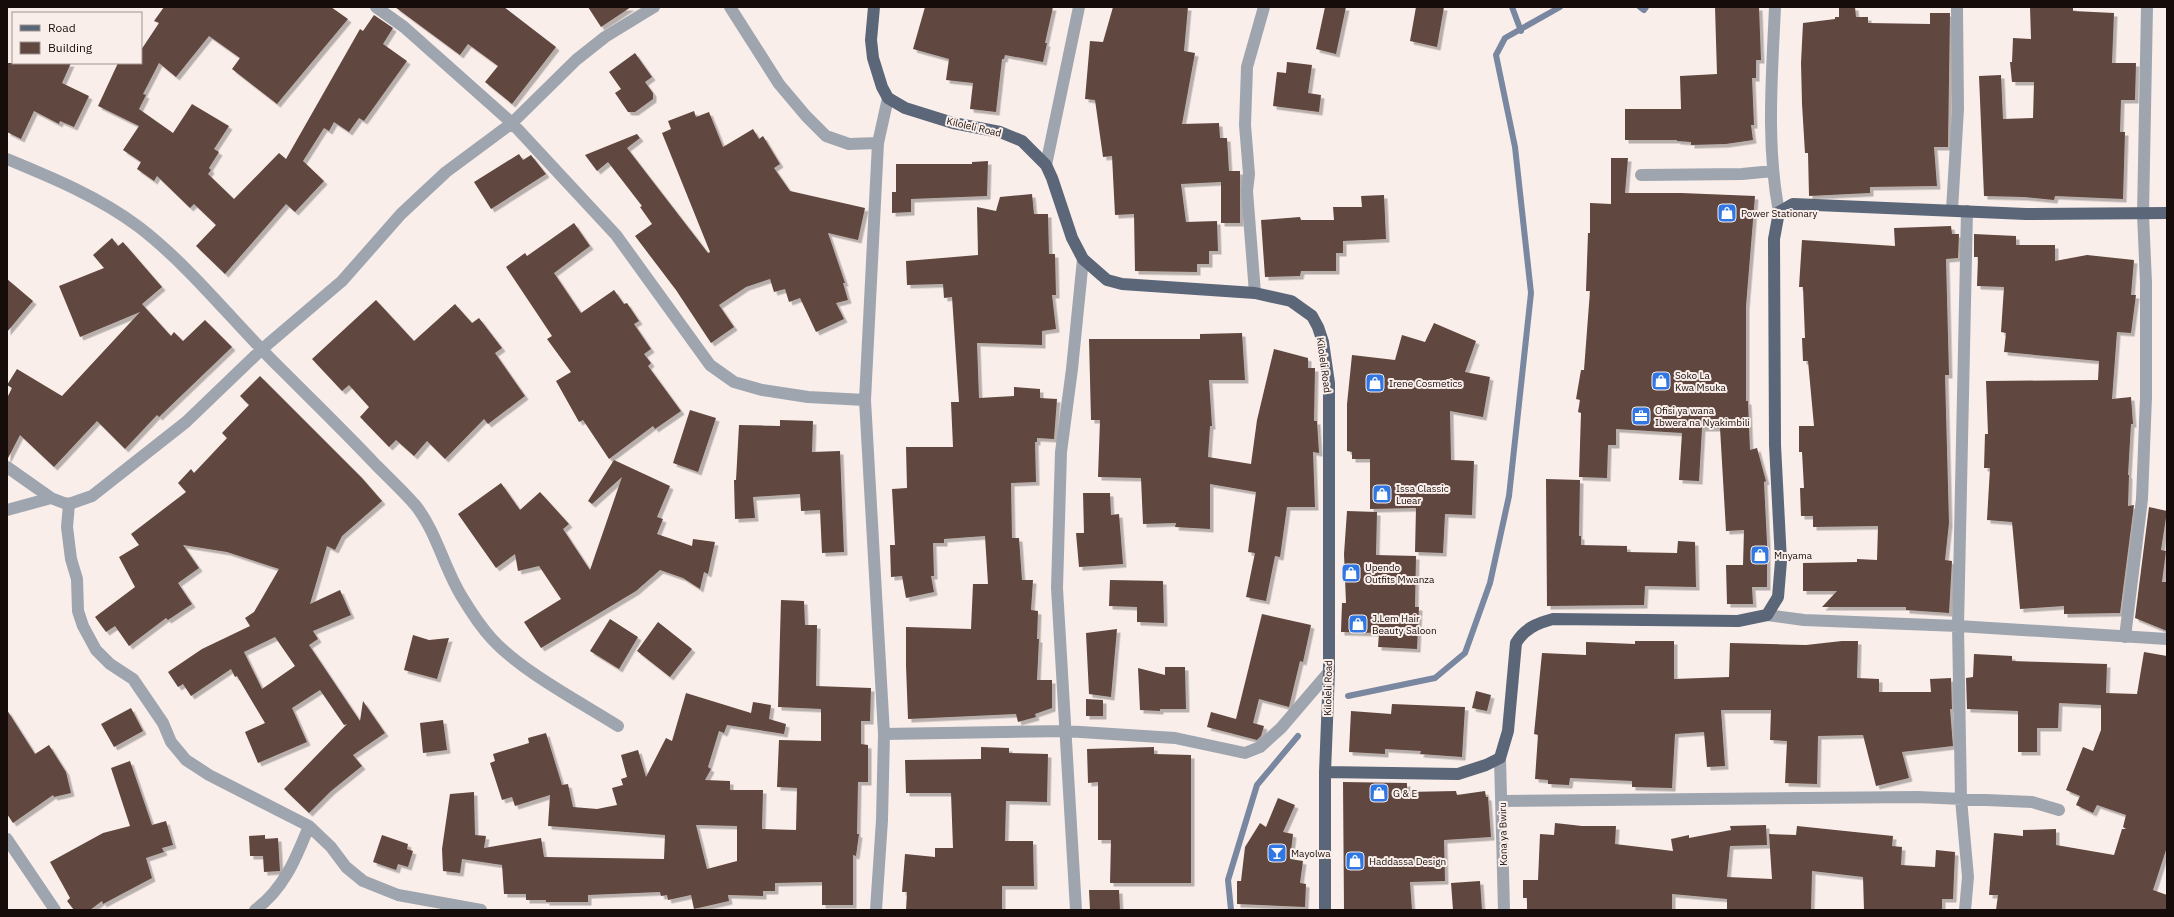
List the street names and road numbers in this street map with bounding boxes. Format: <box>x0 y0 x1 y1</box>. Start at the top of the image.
street label: Kiloleli Road <box>945 114 1003 140</box>
street label: Kiloleli Road <box>1314 336 1334 394</box>
street label: Kiloleli Road <box>1321 660 1335 716</box>
street label: Kona ya Bwiru <box>1496 802 1510 866</box>

